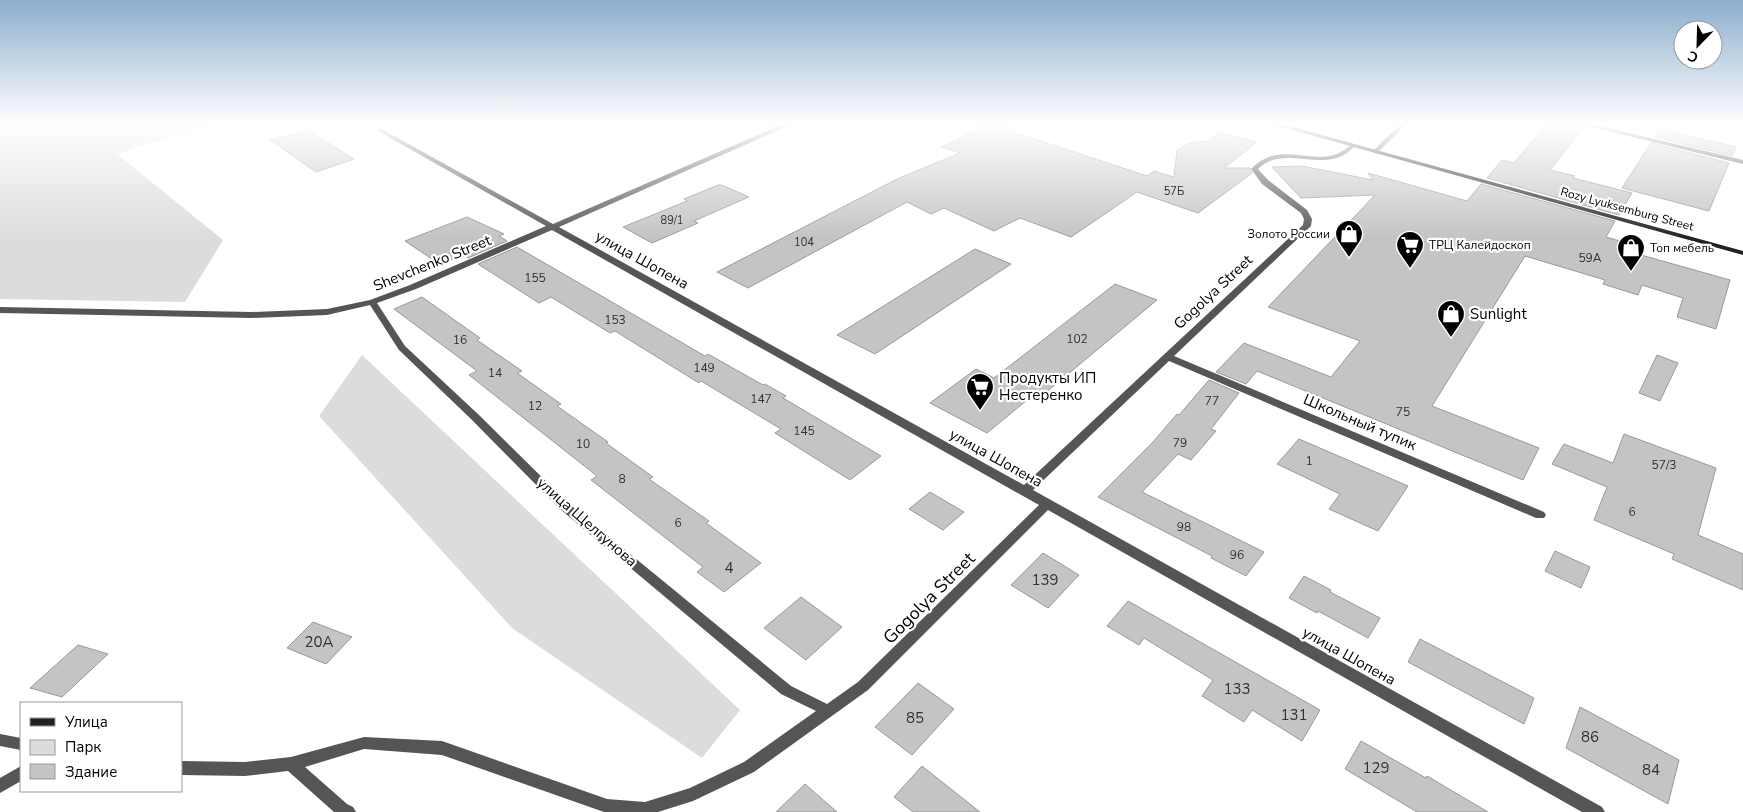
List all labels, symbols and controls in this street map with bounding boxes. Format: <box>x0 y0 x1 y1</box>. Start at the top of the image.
north arrow <box>1673 20 1723 70</box>
text: С <box>1685 46 1701 67</box>
house number: 57Б <box>1164 184 1184 199</box>
street label: Rozy Lyuksemburg Street <box>1559 184 1696 235</box>
house number: 89/1 <box>661 213 683 228</box>
shop icon: Золото России <box>1334 219 1364 258</box>
street label: улица Шопена <box>592 226 692 294</box>
place label: Золото России <box>1247 226 1330 242</box>
street label: Shevchenko Street <box>370 230 495 296</box>
supermarket icon: ТРЦ Калейдоскоп <box>1395 230 1425 269</box>
shop icon: Топ мебель <box>1616 233 1646 272</box>
house number: 104 <box>794 235 814 250</box>
place label: ТРЦ Калейдоскоп <box>1429 237 1531 253</box>
place label: Топ мебель <box>1650 240 1714 256</box>
street label: Gogolya Street <box>1169 250 1257 334</box>
house number: 59А <box>1578 250 1602 266</box>
house number: 155 <box>524 270 546 286</box>
shop icon: Sunlight <box>1436 299 1466 338</box>
place label: Sunlight <box>1470 304 1527 324</box>
house number: 153 <box>604 312 626 328</box>
house number: 102 <box>1066 331 1088 347</box>
house number: 16 <box>453 332 467 348</box>
house number: 149 <box>693 360 715 376</box>
house number: 14 <box>488 365 502 381</box>
place label: Продукты ИП Нестеренко <box>999 368 1096 405</box>
supermarket icon: Продукты ИП Нестеренко <box>965 372 995 411</box>
street label: Школьный тупик <box>1300 389 1420 455</box>
house number: 147 <box>750 391 772 407</box>
house number: 77 <box>1205 393 1219 409</box>
house number: 12 <box>528 398 542 414</box>
house number: 75 <box>1396 404 1410 420</box>
house number: 145 <box>793 423 815 439</box>
street label: улица Шопена <box>946 424 1046 492</box>
house number: 79 <box>1173 435 1187 451</box>
house number: 10 <box>576 436 590 452</box>
house number: 1 <box>1305 453 1313 469</box>
house number: 57/3 <box>1652 457 1677 473</box>
house number: 8 <box>618 471 626 487</box>
street label: улица Щелгунова <box>533 473 641 571</box>
house number: 6 <box>1628 504 1636 520</box>
house number: 6 <box>674 515 682 531</box>
house number: 98 <box>1177 519 1191 535</box>
street label: Gogolya Street <box>878 546 981 649</box>
house number: 96 <box>1230 547 1244 563</box>
house number: 4 <box>724 558 734 578</box>
house number: 139 <box>1031 570 1059 590</box>
street label: улица Шопена <box>1299 622 1399 690</box>
house number: 20А <box>305 632 334 652</box>
house number: 133 <box>1223 679 1251 699</box>
legend <box>20 702 182 792</box>
house number: 131 <box>1280 705 1308 725</box>
house number: 85 <box>906 708 924 728</box>
text: Улица <box>64 712 108 732</box>
house number: 86 <box>1581 727 1599 747</box>
text: Парк <box>65 737 101 757</box>
house number: 129 <box>1362 758 1390 778</box>
house number: 84 <box>1642 760 1660 780</box>
text: Здание <box>65 762 117 782</box>

